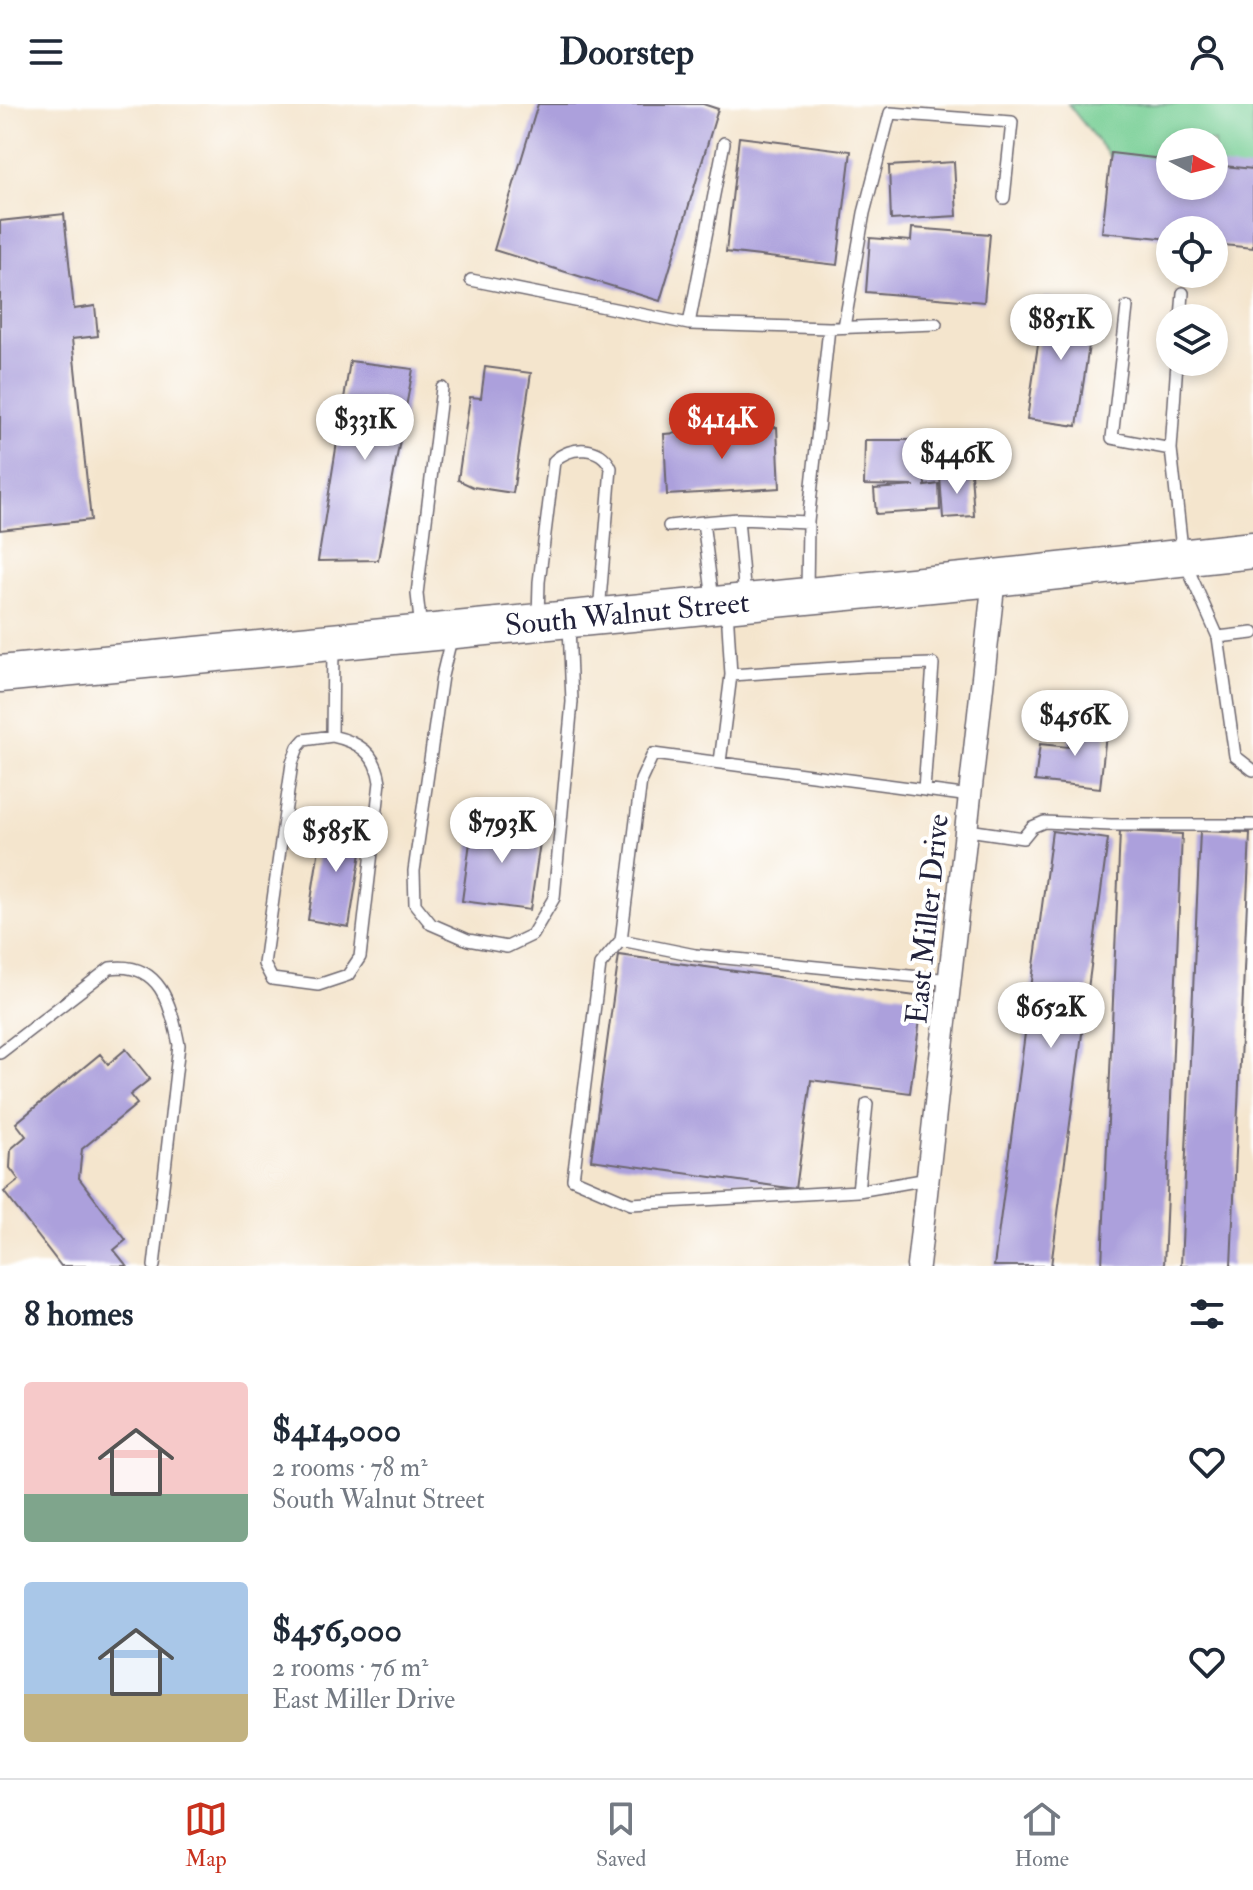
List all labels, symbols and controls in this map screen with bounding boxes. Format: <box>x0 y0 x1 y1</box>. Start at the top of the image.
icon: menu <box>24 30 68 74</box>
text: Doorstep <box>559 30 694 75</box>
icon: person <box>1185 30 1229 74</box>
north arrow <box>1156 128 1228 200</box>
map controls <box>1156 128 1228 376</box>
button: locate <box>1156 216 1228 288</box>
pin: $851K <box>1005 294 1117 362</box>
text: $851K <box>1028 304 1094 336</box>
button: layers <box>1156 304 1228 376</box>
pin: $414K <box>666 393 778 461</box>
pin: $331K <box>309 394 421 462</box>
text: $414K <box>687 403 757 435</box>
text: $331K <box>334 404 396 436</box>
pin: $446K <box>901 428 1013 496</box>
text: $446K <box>920 438 994 470</box>
street label: South Walnut Street <box>503 584 751 644</box>
pin: $456K <box>1019 690 1131 758</box>
text: $456K <box>1039 700 1111 732</box>
pin: $793K <box>446 797 558 865</box>
pin: $585K <box>280 806 392 874</box>
text: $793K <box>468 807 536 839</box>
street label: East Miller Drive <box>898 812 957 1026</box>
text: $585K <box>302 816 370 848</box>
pin: $652K <box>995 982 1107 1050</box>
text: $652K <box>1016 992 1086 1024</box>
icon: filters <box>1185 1292 1229 1336</box>
text: 8 homes <box>24 1293 133 1336</box>
text: $414,000 <box>272 1409 401 1452</box>
icon: home <box>88 1414 184 1510</box>
icon: heart <box>1185 1440 1229 1484</box>
text: 2 rooms · 78 m² <box>272 1452 428 1484</box>
text: South Walnut Street <box>272 1484 485 1516</box>
text: $456,000 <box>272 1609 402 1652</box>
icon: home <box>88 1614 184 1710</box>
icon: heart <box>1185 1640 1229 1684</box>
text: 2 rooms · 76 m² <box>272 1652 428 1684</box>
text: East Miller Drive <box>272 1684 455 1716</box>
tab: Map <box>184 1797 228 1873</box>
tab: Saved <box>596 1797 646 1873</box>
tab: Home <box>1014 1797 1069 1873</box>

